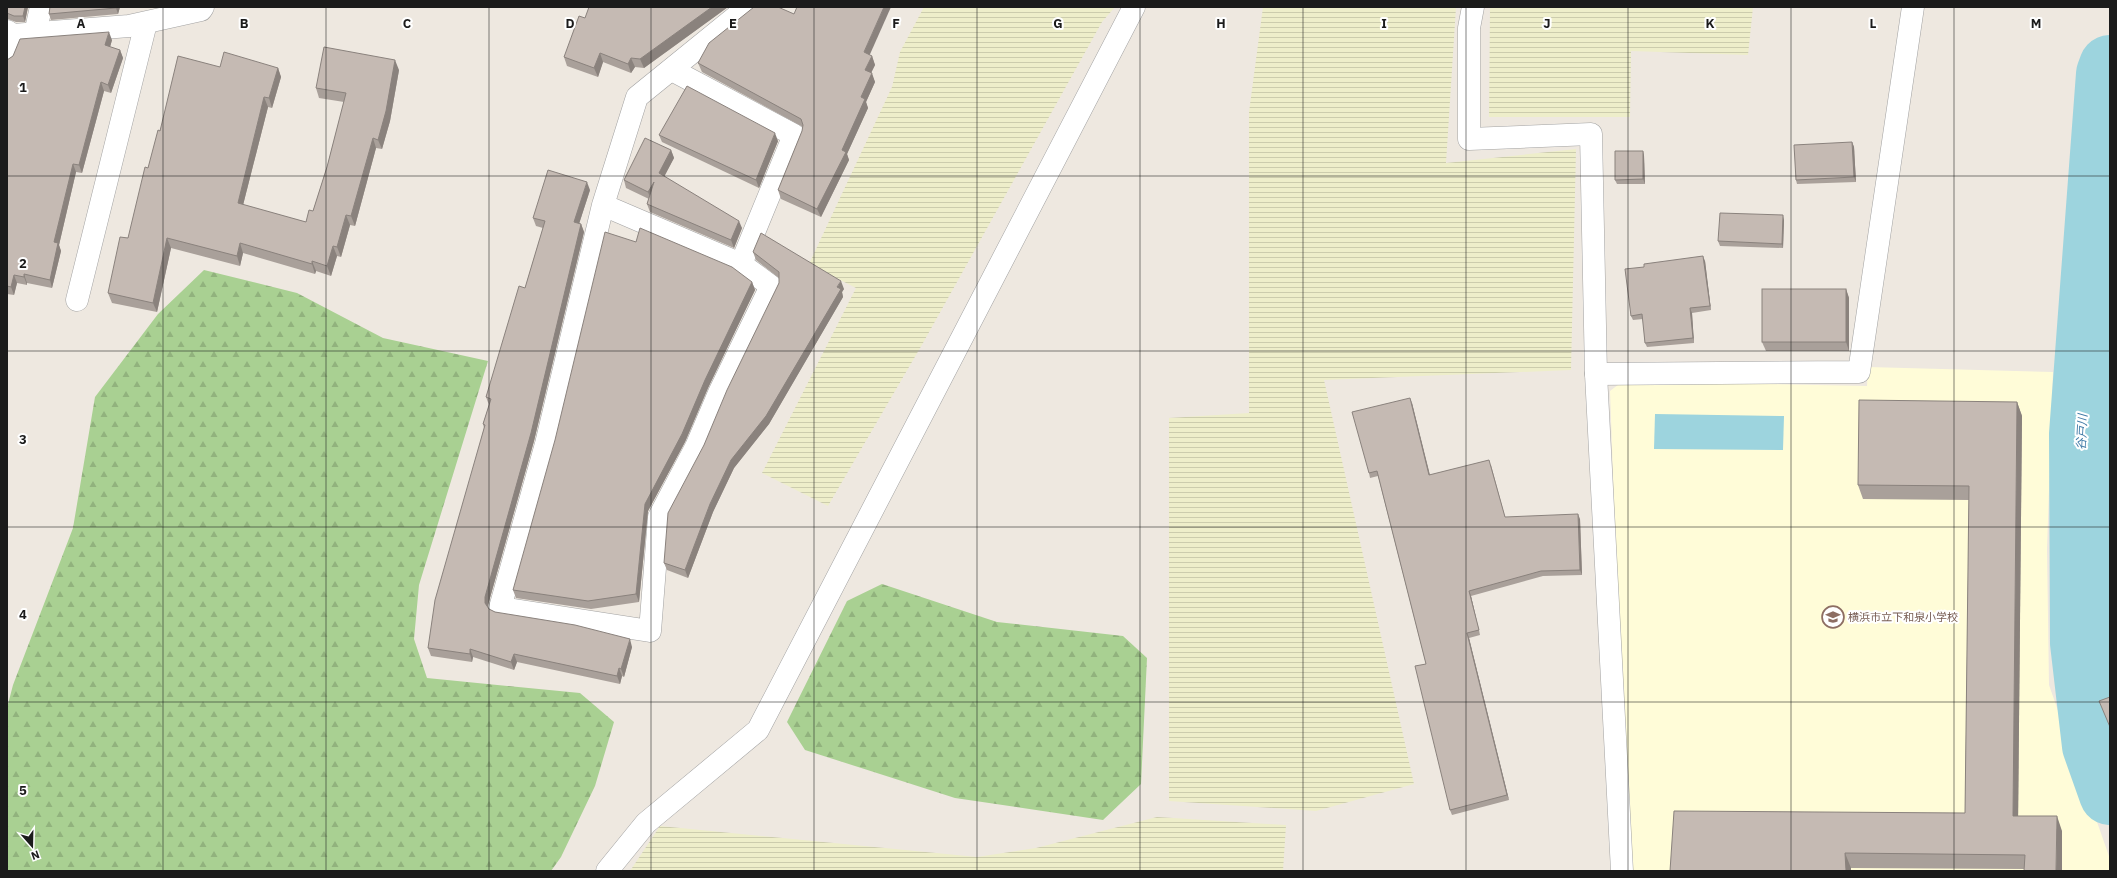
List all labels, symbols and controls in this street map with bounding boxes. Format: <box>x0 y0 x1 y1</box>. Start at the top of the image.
text: A <box>77 15 86 32</box>
text: B <box>240 15 249 32</box>
text: C <box>403 15 412 32</box>
text: D <box>565 15 575 32</box>
text: E <box>729 15 737 32</box>
text: F <box>892 15 900 32</box>
text: G <box>1053 15 1063 32</box>
text: H <box>1216 15 1226 32</box>
text: I <box>1381 15 1387 32</box>
text: J <box>1543 15 1551 32</box>
text: K <box>1705 15 1715 32</box>
text: L <box>1870 15 1877 32</box>
text: M <box>2031 15 2041 32</box>
text: 1 <box>19 79 27 96</box>
text: 2 <box>19 255 27 272</box>
water label: 谷戸川 <box>2073 412 2090 450</box>
text: 3 <box>19 431 27 448</box>
school or university icon: 横浜市立下和泉小学校 <box>1820 604 1846 630</box>
text: 4 <box>19 606 27 623</box>
place label: 横浜市立下和泉小学校 <box>1848 610 1958 624</box>
text: 5 <box>19 782 27 799</box>
north arrow <box>12 826 52 866</box>
text: N <box>29 847 42 863</box>

